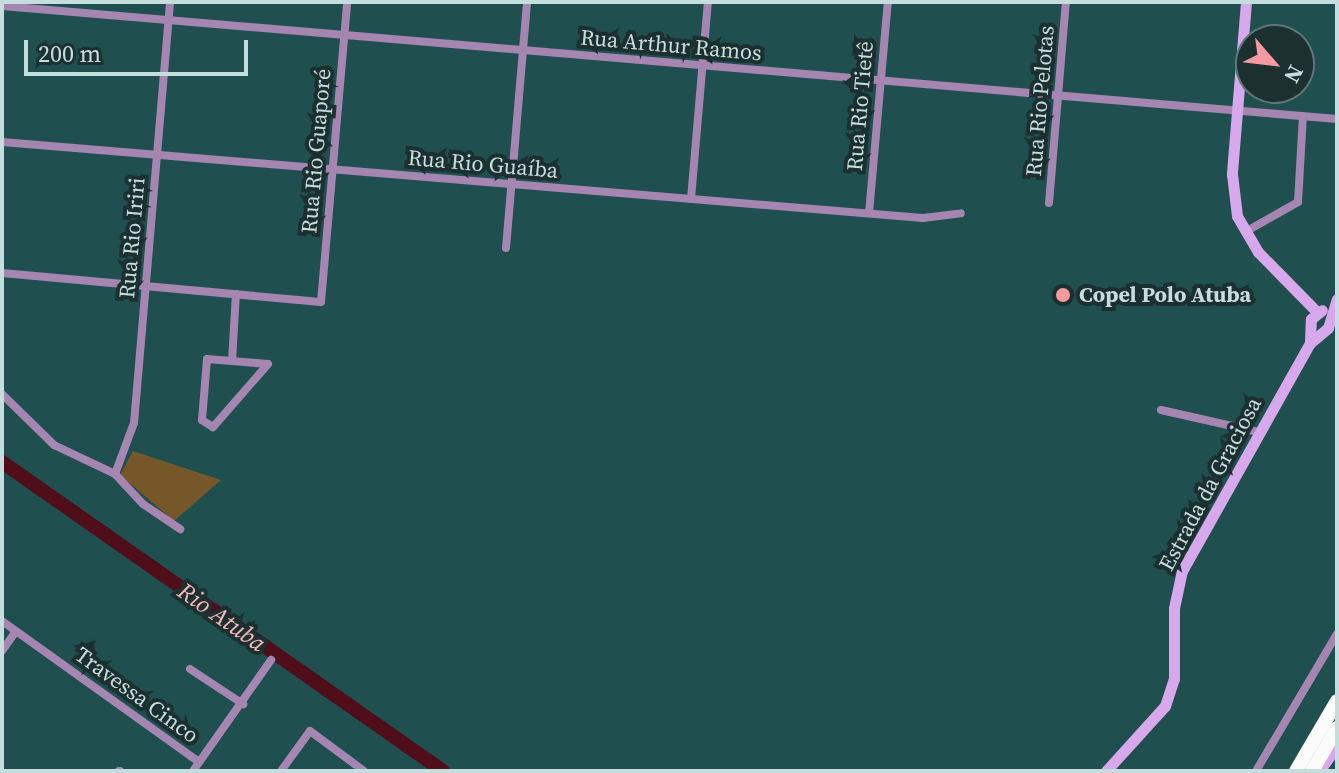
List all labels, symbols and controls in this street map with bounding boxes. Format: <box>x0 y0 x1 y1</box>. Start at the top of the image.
scale bar <box>28 24 252 74</box>
street label: Rua Arthur Ramos <box>579 24 763 66</box>
north arrow <box>1235 24 1315 104</box>
street label: Rua Rio Pelotas <box>1020 25 1060 177</box>
text: 200 m <box>38 37 101 70</box>
street label: Rua Rio Tietê <box>841 40 879 172</box>
text: N <box>1277 60 1311 88</box>
street label: Rua Rio Guaporé <box>296 68 336 234</box>
street label: Rua Rio Guaíba <box>407 144 559 184</box>
street label: Rua Rio Iriri <box>114 176 150 300</box>
place label: Copel Polo Atuba <box>1079 282 1251 308</box>
marker: Copel Polo Atuba <box>1054 286 1072 304</box>
street label: Estrada da Graciosa <box>1153 393 1267 575</box>
water label: Rio Atuba <box>172 576 272 658</box>
street label: Travessa Cinco <box>70 641 204 749</box>

